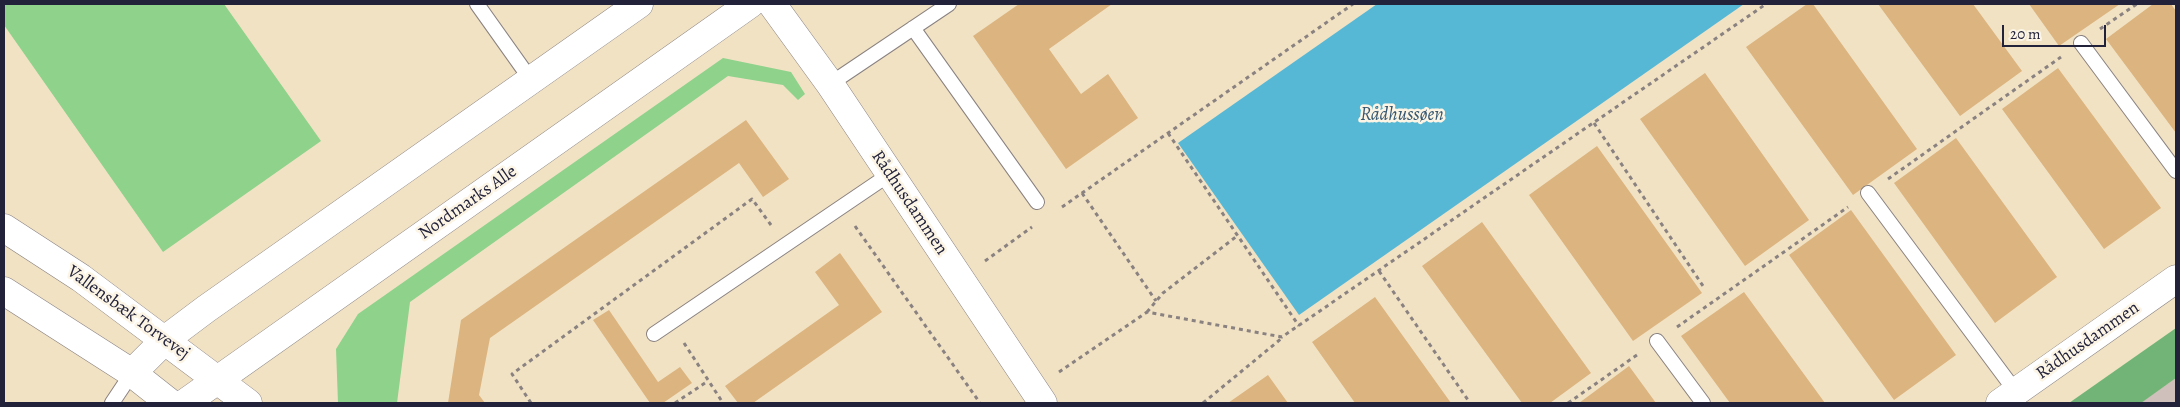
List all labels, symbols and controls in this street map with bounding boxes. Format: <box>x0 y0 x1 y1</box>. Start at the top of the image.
scale bar <box>2005 15 2109 47</box>
text: 20 m <box>2010 24 2041 44</box>
water label: Rådhussøen <box>1360 104 1444 126</box>
street label: Rådhusdammen <box>866 147 952 259</box>
street label: Nordmarks Alle <box>415 161 521 245</box>
street label: Vallensbæk Torvevej <box>62 261 194 365</box>
street label: Rådhusdammen <box>2032 297 2144 385</box>

